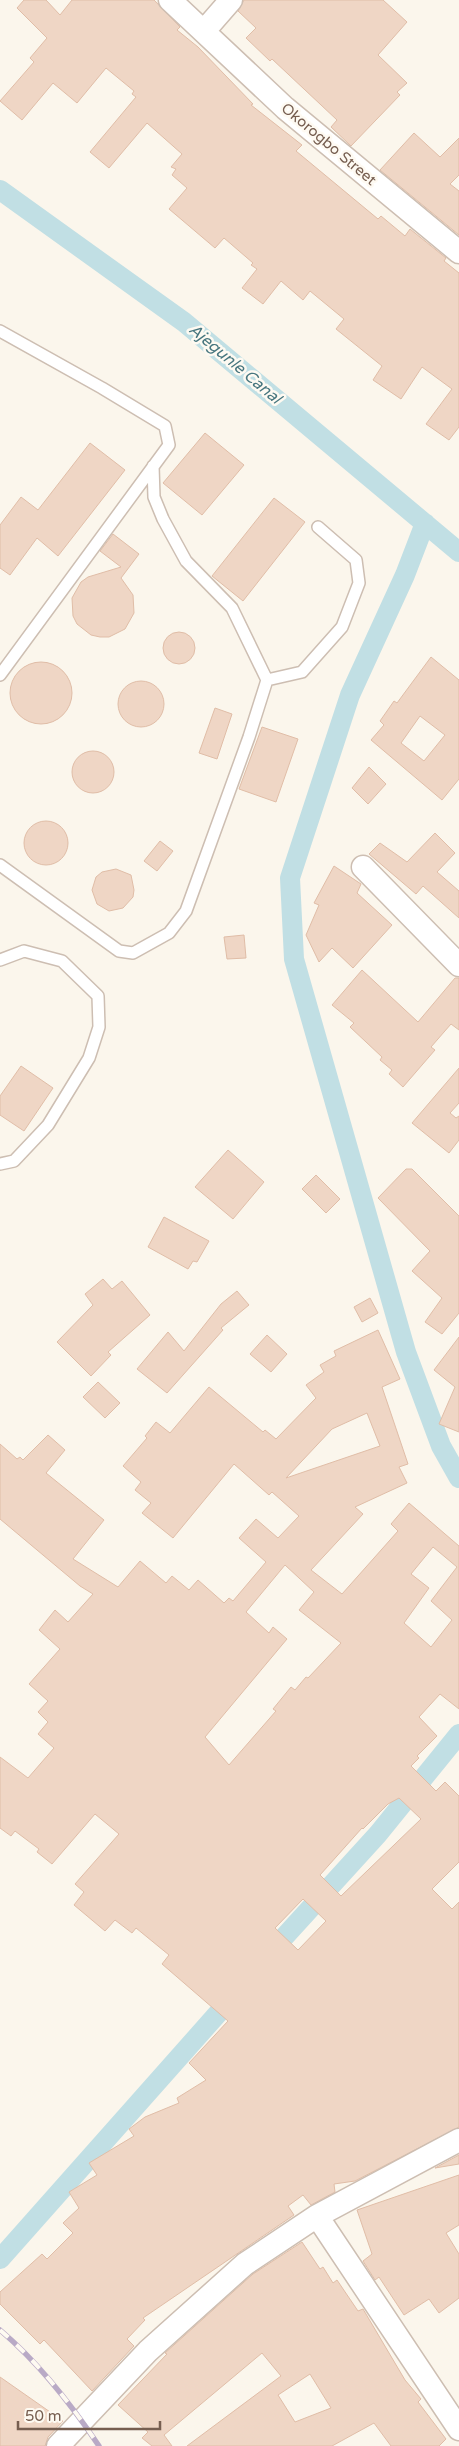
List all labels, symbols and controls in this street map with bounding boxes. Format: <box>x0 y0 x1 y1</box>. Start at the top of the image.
street label: Okorogbo Street <box>278 99 380 189</box>
water label: Ajegunle Canal <box>185 320 287 410</box>
scale bar <box>18 2398 160 2430</box>
text: 50 m <box>25 2407 62 2425</box>

